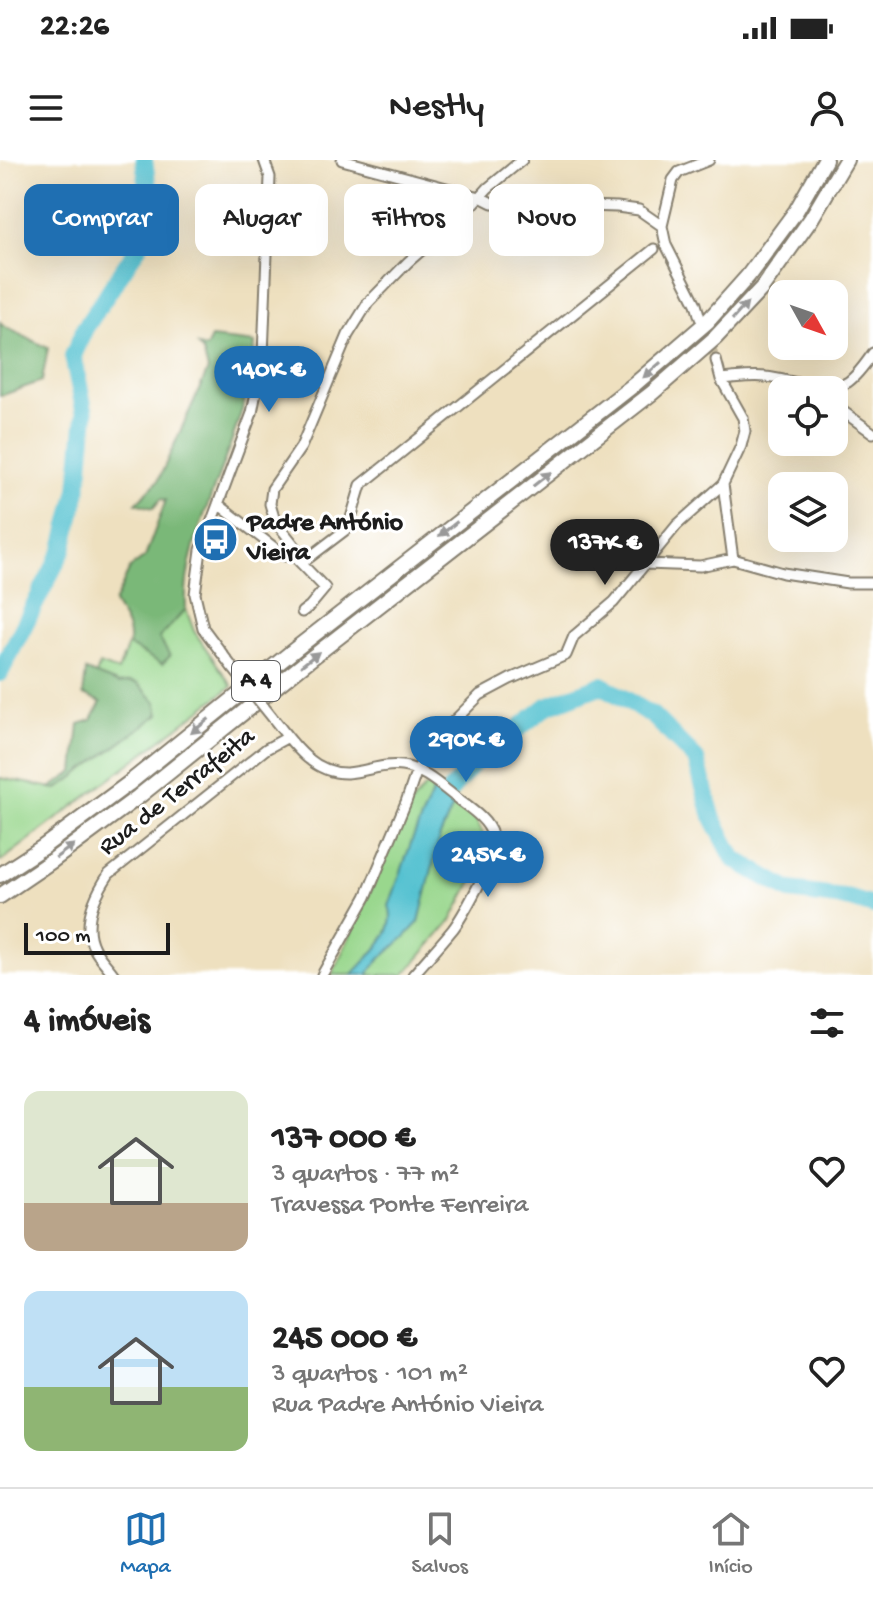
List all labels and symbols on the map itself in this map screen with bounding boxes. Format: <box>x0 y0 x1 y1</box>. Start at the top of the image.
north arrow <box>768 280 848 360</box>
one-way arrow <box>730 302 748 321</box>
pin: 140K € <box>204 346 334 414</box>
one-way arrow <box>642 360 662 378</box>
one-way arrow <box>532 472 552 488</box>
place label: Padre António Vieira <box>245 509 404 570</box>
bus stop icon: Padre António Vieira <box>192 515 240 563</box>
pin: 137K € <box>540 519 670 587</box>
one-way arrow <box>438 521 458 537</box>
one-way arrow <box>300 652 320 668</box>
road number: A 4 <box>232 661 280 701</box>
pin: 290K € <box>401 716 531 784</box>
one-way arrow <box>190 717 210 734</box>
street label: Rua de Terrafeita <box>94 721 263 864</box>
pin: 245K € <box>423 831 553 899</box>
one-way arrow <box>55 844 76 860</box>
scale bar <box>24 919 170 955</box>

